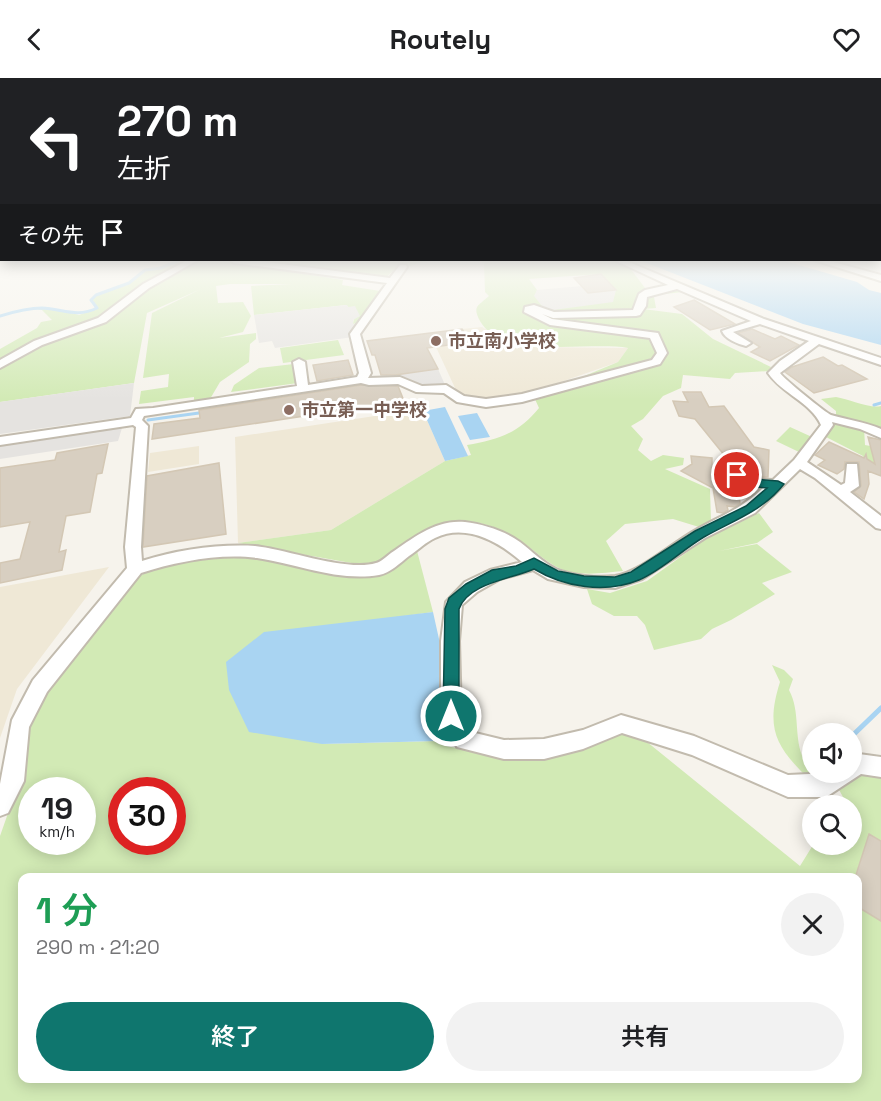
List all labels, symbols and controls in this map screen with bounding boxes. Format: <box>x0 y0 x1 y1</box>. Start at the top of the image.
text: Routely <box>390 22 491 57</box>
icon: back <box>18 23 51 56</box>
icon: heart <box>830 23 863 56</box>
text: 270 m <box>117 95 238 148</box>
icon: left <box>18 102 96 180</box>
text: 左折 <box>117 151 171 186</box>
icon: arrive <box>96 216 129 249</box>
text: その先 <box>18 221 84 249</box>
place label: 市立南小学校 <box>448 329 556 352</box>
marker: 市立南小学校 <box>429 334 443 348</box>
place label: 市立第一中学校 <box>301 398 427 421</box>
marker: 市立第一中学校 <box>282 403 296 417</box>
pin <box>711 449 762 500</box>
icon: arrive <box>720 458 753 491</box>
position arrow <box>419 684 483 748</box>
map controls <box>802 723 862 855</box>
button: sound <box>802 723 862 783</box>
speed limit sign: 30 <box>108 777 186 855</box>
text: 19 <box>41 789 73 828</box>
button: search <box>802 795 862 855</box>
text: km/h <box>39 822 75 841</box>
text: 1 分 <box>36 888 97 934</box>
button: close <box>781 893 844 956</box>
text: 290 m · 21:20 <box>36 934 160 960</box>
button: 終了 <box>36 1002 434 1071</box>
button: 共有 <box>446 1002 844 1071</box>

